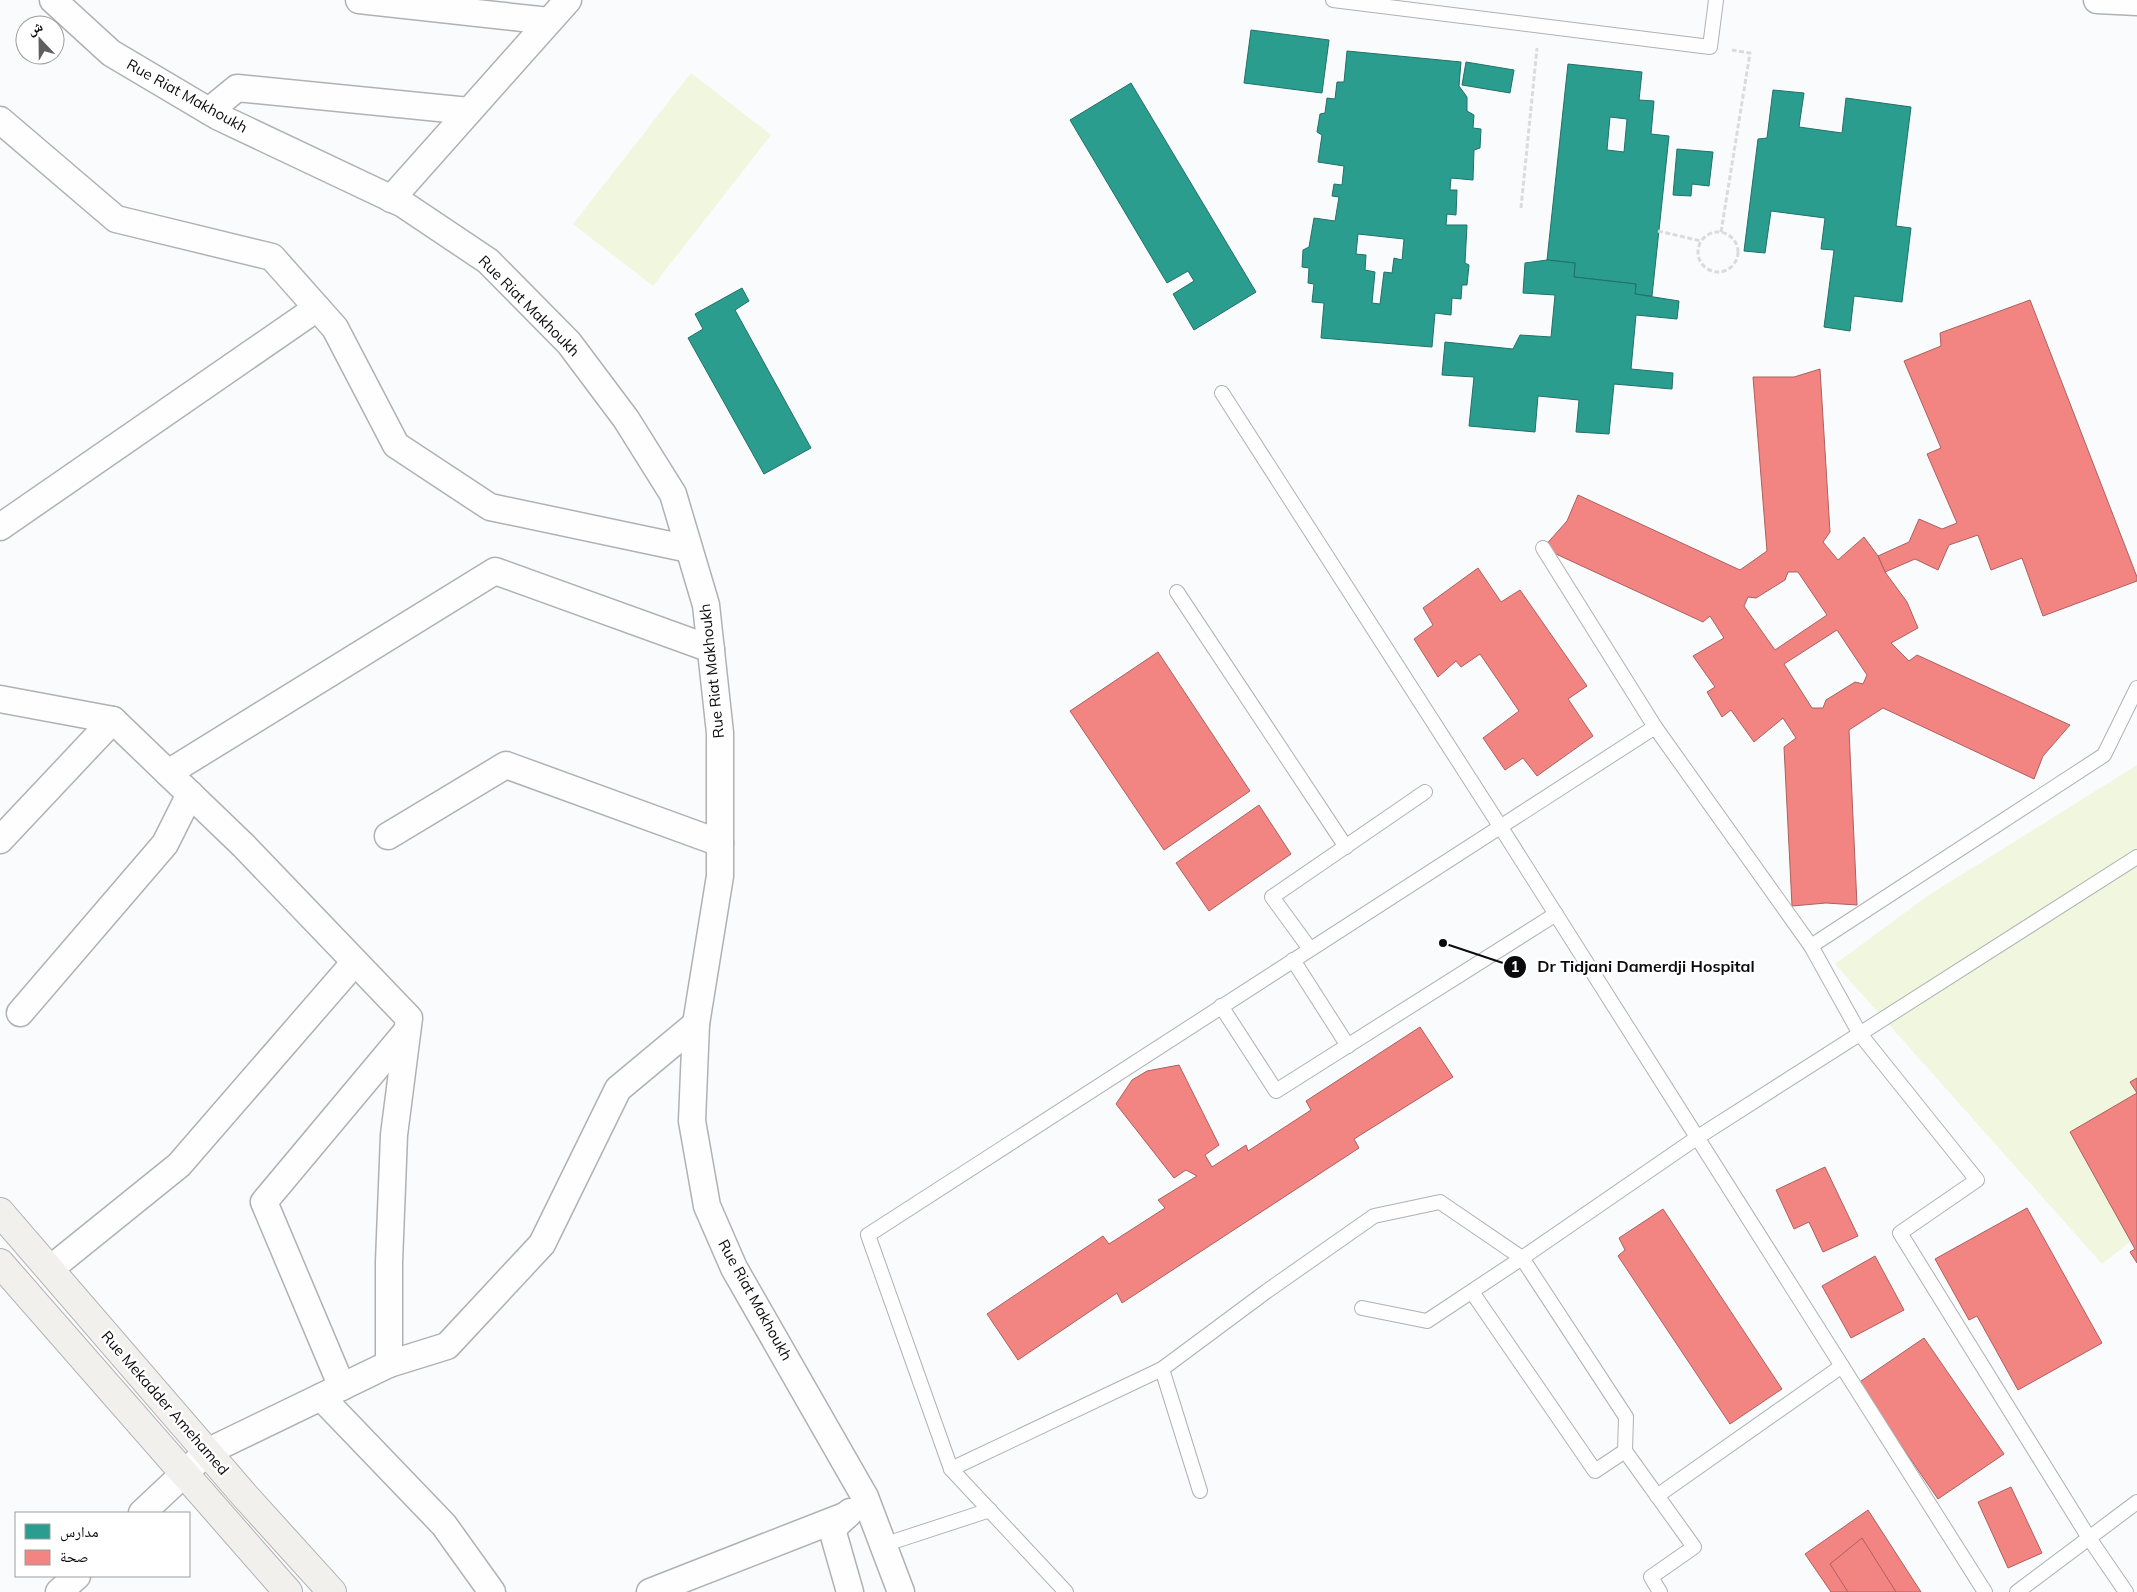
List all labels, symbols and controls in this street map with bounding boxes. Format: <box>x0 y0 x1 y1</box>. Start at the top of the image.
north arrow <box>15 15 65 65</box>
text: ش <box>25 17 46 39</box>
street label: Rue Riat Makhoukh <box>123 54 251 137</box>
street label: Rue Riat Makhoukh <box>475 251 584 360</box>
street label: Rue Riat Makhoukh <box>695 603 728 739</box>
callout: Dr Tidjani Damerdji Hospital <box>1502 951 1765 982</box>
text: Dr Tidjani Damerdji Hospital <box>1537 956 1755 976</box>
text: 1 <box>1510 957 1520 976</box>
street label: Rue Riat Makhoukh <box>714 1236 797 1364</box>
street label: Rue Mekadder Amehamed <box>98 1327 233 1479</box>
legend <box>15 1512 190 1577</box>
text: مدارس <box>60 1522 99 1542</box>
text: صحة <box>60 1547 89 1566</box>

